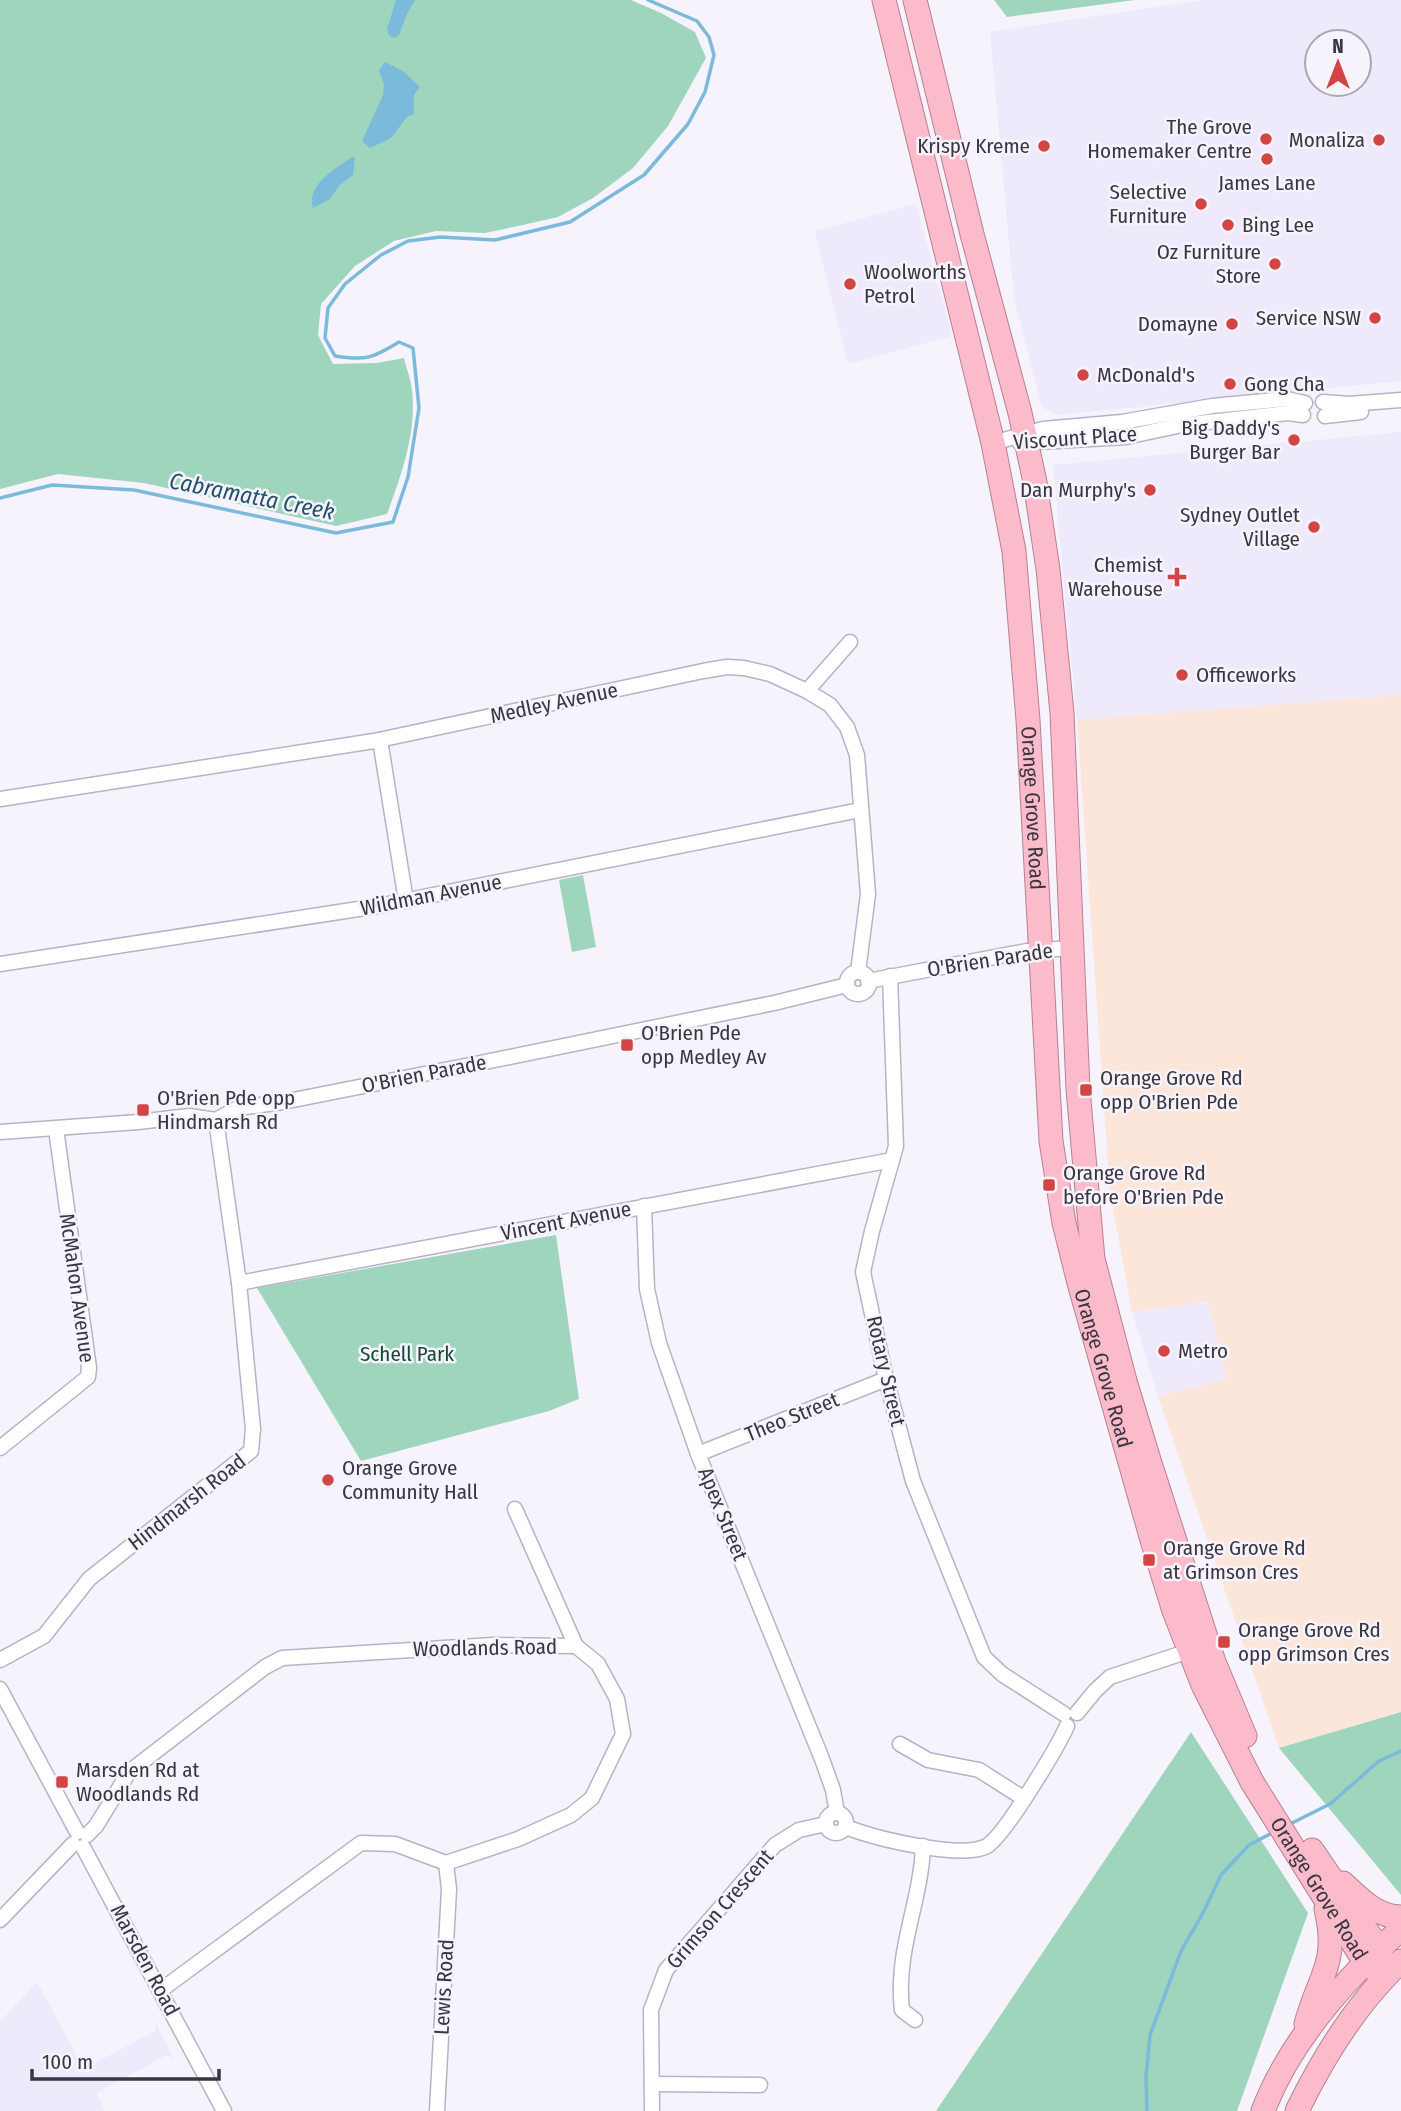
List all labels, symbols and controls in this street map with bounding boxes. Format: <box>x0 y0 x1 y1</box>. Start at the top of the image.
north arrow <box>1303 28 1373 98</box>
text: N <box>1332 35 1344 58</box>
place label: The Grove Homemaker Centre <box>1087 114 1252 164</box>
place label: Monaliza <box>1289 127 1365 153</box>
marker: The Grove Homemaker Centre <box>1258 131 1274 147</box>
marker: Monaliza <box>1371 132 1387 148</box>
place label: Krispy Kreme <box>917 133 1030 159</box>
marker: Krispy Kreme <box>1036 138 1052 154</box>
marker: James Lane <box>1259 151 1275 167</box>
place label: James Lane <box>1218 170 1316 196</box>
place label: Selective Furniture <box>1109 179 1187 229</box>
marker: Selective Furniture <box>1193 196 1209 212</box>
place label: Bing Lee <box>1242 212 1314 238</box>
marker: Bing Lee <box>1220 217 1236 233</box>
place label: Oz Furniture Store <box>1157 239 1261 289</box>
marker: Oz Furniture Store <box>1267 256 1283 272</box>
place label: Woolworths Petrol <box>864 259 966 309</box>
marker: Woolworths Petrol <box>842 276 858 292</box>
place label: Service NSW <box>1256 305 1361 331</box>
marker: Service NSW <box>1367 310 1383 326</box>
place label: Domayne <box>1138 311 1218 337</box>
marker: Domayne <box>1224 316 1240 332</box>
place label: McDonald's <box>1097 362 1195 388</box>
marker: McDonald's <box>1075 367 1091 383</box>
place label: Gong Cha <box>1244 371 1325 397</box>
marker: Gong Cha <box>1222 376 1238 392</box>
place label: Big Daddy's Burger Bar <box>1181 415 1281 465</box>
street label: Viscount Place <box>1012 421 1138 455</box>
marker: Big Daddy's Burger Bar <box>1286 432 1302 448</box>
water label: Cabramatta Creek <box>167 466 337 526</box>
place label: Dan Murphy's <box>1020 477 1136 503</box>
marker: Dan Murphy's <box>1142 482 1158 498</box>
place label: Sydney Outlet Village <box>1180 502 1300 552</box>
marker: Sydney Outlet Village <box>1306 519 1322 535</box>
place label: Chemist Warehouse <box>1068 552 1163 602</box>
marker: Chemist Warehouse <box>1169 569 1185 585</box>
place label: Officeworks <box>1196 662 1296 688</box>
marker: Officeworks <box>1174 667 1190 683</box>
street label: Medley Avenue <box>488 677 620 729</box>
street label: Orange Grove Road <box>1015 725 1050 891</box>
street label: Wildman Avenue <box>358 869 504 921</box>
street label: O'Brien Parade <box>925 937 1055 983</box>
place label: O'Brien Pde opp Medley Av <box>641 1020 767 1070</box>
marker: O'Brien Pde opp Medley Av <box>619 1037 635 1053</box>
street label: O'Brien Parade <box>359 1049 489 1099</box>
place label: Orange Grove Rd opp O'Brien Pde <box>1100 1065 1243 1115</box>
marker: Orange Grove Rd opp O'Brien Pde <box>1078 1082 1094 1098</box>
place label: O'Brien Pde opp Hindmarsh Rd <box>157 1085 295 1135</box>
marker: O'Brien Pde opp Hindmarsh Rd <box>135 1102 151 1118</box>
place label: Orange Grove Rd before O'Brien Pde <box>1063 1160 1224 1210</box>
marker: Orange Grove Rd before O'Brien Pde <box>1041 1177 1057 1193</box>
street label: Vincent Avenue <box>499 1196 633 1246</box>
street label: McMahon Avenue <box>54 1212 100 1364</box>
street label: Orange Grove Road <box>1068 1286 1138 1451</box>
street label: Rotary Street <box>861 1313 911 1429</box>
place label: Metro <box>1178 1338 1228 1364</box>
park label: Schell Park <box>360 1341 454 1367</box>
marker: Metro <box>1156 1343 1172 1359</box>
street label: Theo Street <box>741 1386 843 1448</box>
street label: Hindmarsh Road <box>123 1448 251 1556</box>
place label: Orange Grove Community Hall <box>342 1455 478 1505</box>
street label: Apex Street <box>693 1464 753 1565</box>
marker: Orange Grove Community Hall <box>320 1472 336 1488</box>
place label: Orange Grove Rd at Grimson Cres <box>1163 1535 1306 1585</box>
marker: Orange Grove Rd at Grimson Cres <box>1141 1552 1157 1568</box>
place label: Orange Grove Rd opp Grimson Cres <box>1238 1617 1390 1667</box>
street label: Woodlands Road <box>413 1634 557 1662</box>
marker: Orange Grove Rd opp Grimson Cres <box>1216 1634 1232 1650</box>
place label: Marsden Rd at Woodlands Rd <box>76 1757 199 1807</box>
marker: Marsden Rd at Woodlands Rd <box>54 1774 70 1790</box>
street label: Orange Grove Road <box>1264 1812 1373 1965</box>
street label: Grimson Crescent <box>661 1844 779 1974</box>
street label: Marsden Road <box>105 1900 185 2020</box>
street label: Lewis Road <box>429 1939 459 2035</box>
scale bar <box>32 2038 219 2082</box>
text: 100 m <box>42 2049 93 2075</box>

